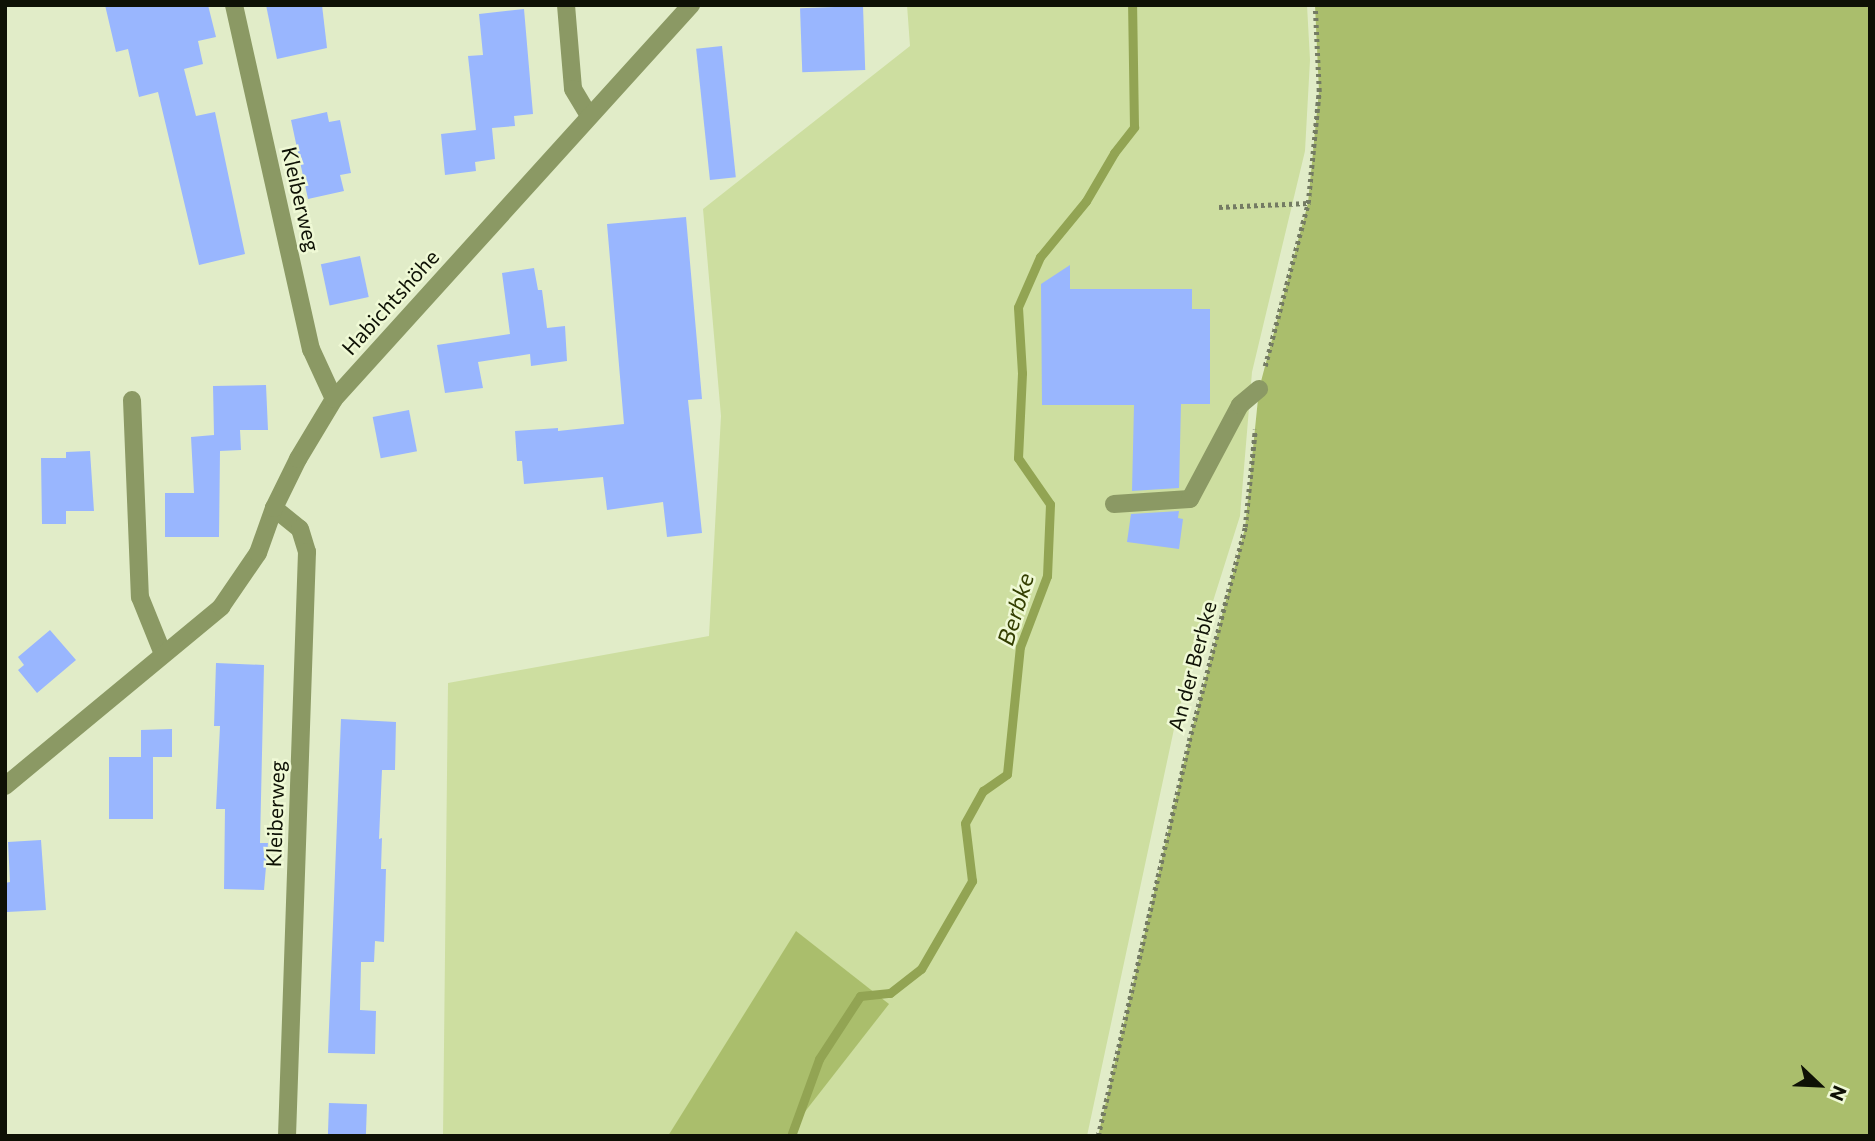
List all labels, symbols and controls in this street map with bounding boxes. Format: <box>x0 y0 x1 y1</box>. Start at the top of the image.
street label: Kleiberweg <box>277 144 325 254</box>
street label: Habichtshöhe <box>336 244 444 360</box>
water label: Berbke <box>991 570 1039 648</box>
street label: An der Berbke <box>1163 598 1221 734</box>
street label: Kleiberweg <box>261 760 289 868</box>
north arrow <box>1784 1050 1854 1120</box>
text: N <box>1825 1082 1852 1104</box>

